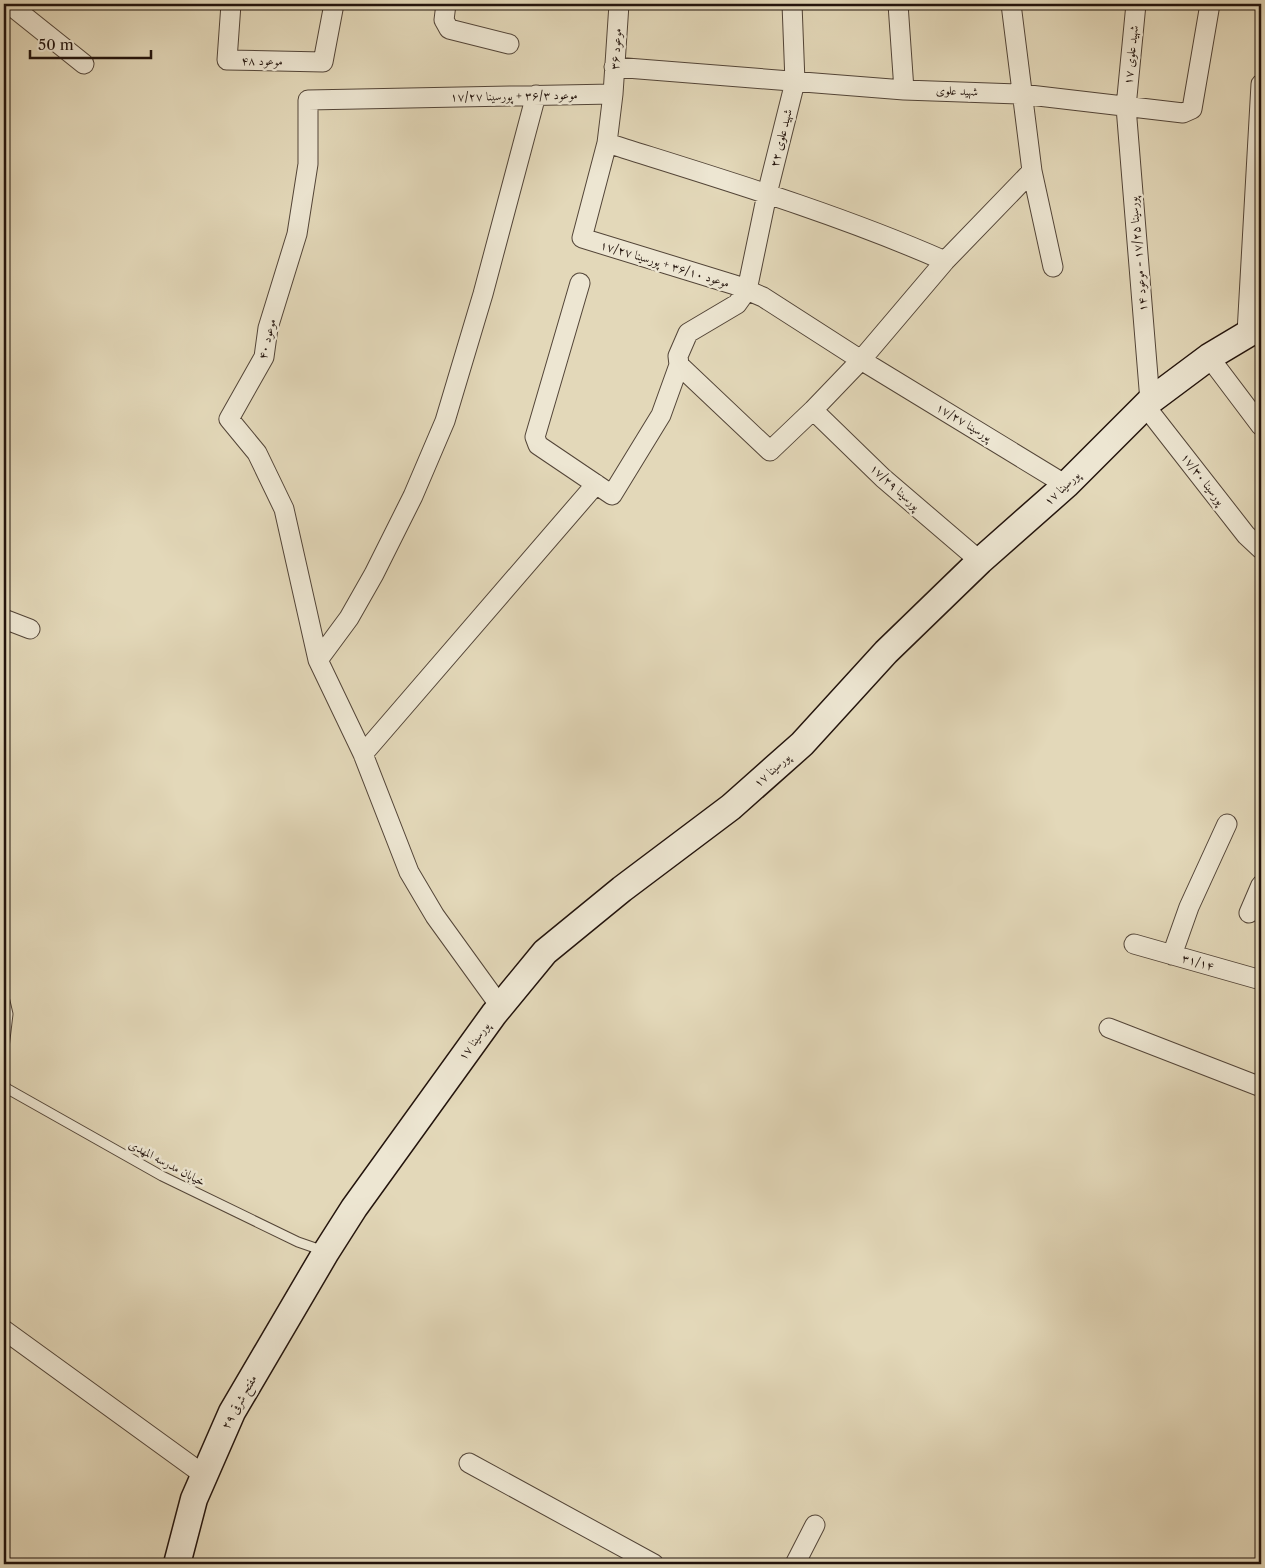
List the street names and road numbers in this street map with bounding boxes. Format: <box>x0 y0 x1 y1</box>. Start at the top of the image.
street label: شهید علوی ۱۷ <box>1120 25 1142 85</box>
street label: موعود ۳۶ <box>607 28 625 70</box>
street label: موعود ۴۸ <box>241 53 283 69</box>
street label: شهید علوی <box>936 82 978 100</box>
street label: موعود ۳۶/۳ + پورسینا ۱۷/۲۷ <box>450 87 578 106</box>
street label: شهید علوی ۲۲ <box>766 107 796 169</box>
street label: پورسینا ۱۷/۲۵ - موعود ۱۴ <box>1125 195 1152 312</box>
street label: موعود ۳۶/۱۰ + پورسینا ۱۷/۲۷ <box>598 237 732 292</box>
street label: موعود ۴۰ <box>254 317 280 361</box>
street label: پورسینا ۱۷/۲۷ <box>933 399 995 446</box>
street label: پورسینا ۱۷/۳۰ <box>1177 450 1229 510</box>
street label: پورسینا ۱۷/۲۹ <box>866 460 924 515</box>
street label: پورسینا ۱۷ <box>1040 467 1085 510</box>
street label: پورسینا ۱۷ <box>750 749 795 791</box>
street label: ۳۱/۱۴ <box>1180 950 1216 973</box>
street label: پورسینا ۱۷ <box>455 1018 495 1064</box>
street label: خیابان مدرسه المهدی <box>126 1136 208 1189</box>
street label: مفتح شرقی ۲۹ <box>218 1372 263 1433</box>

